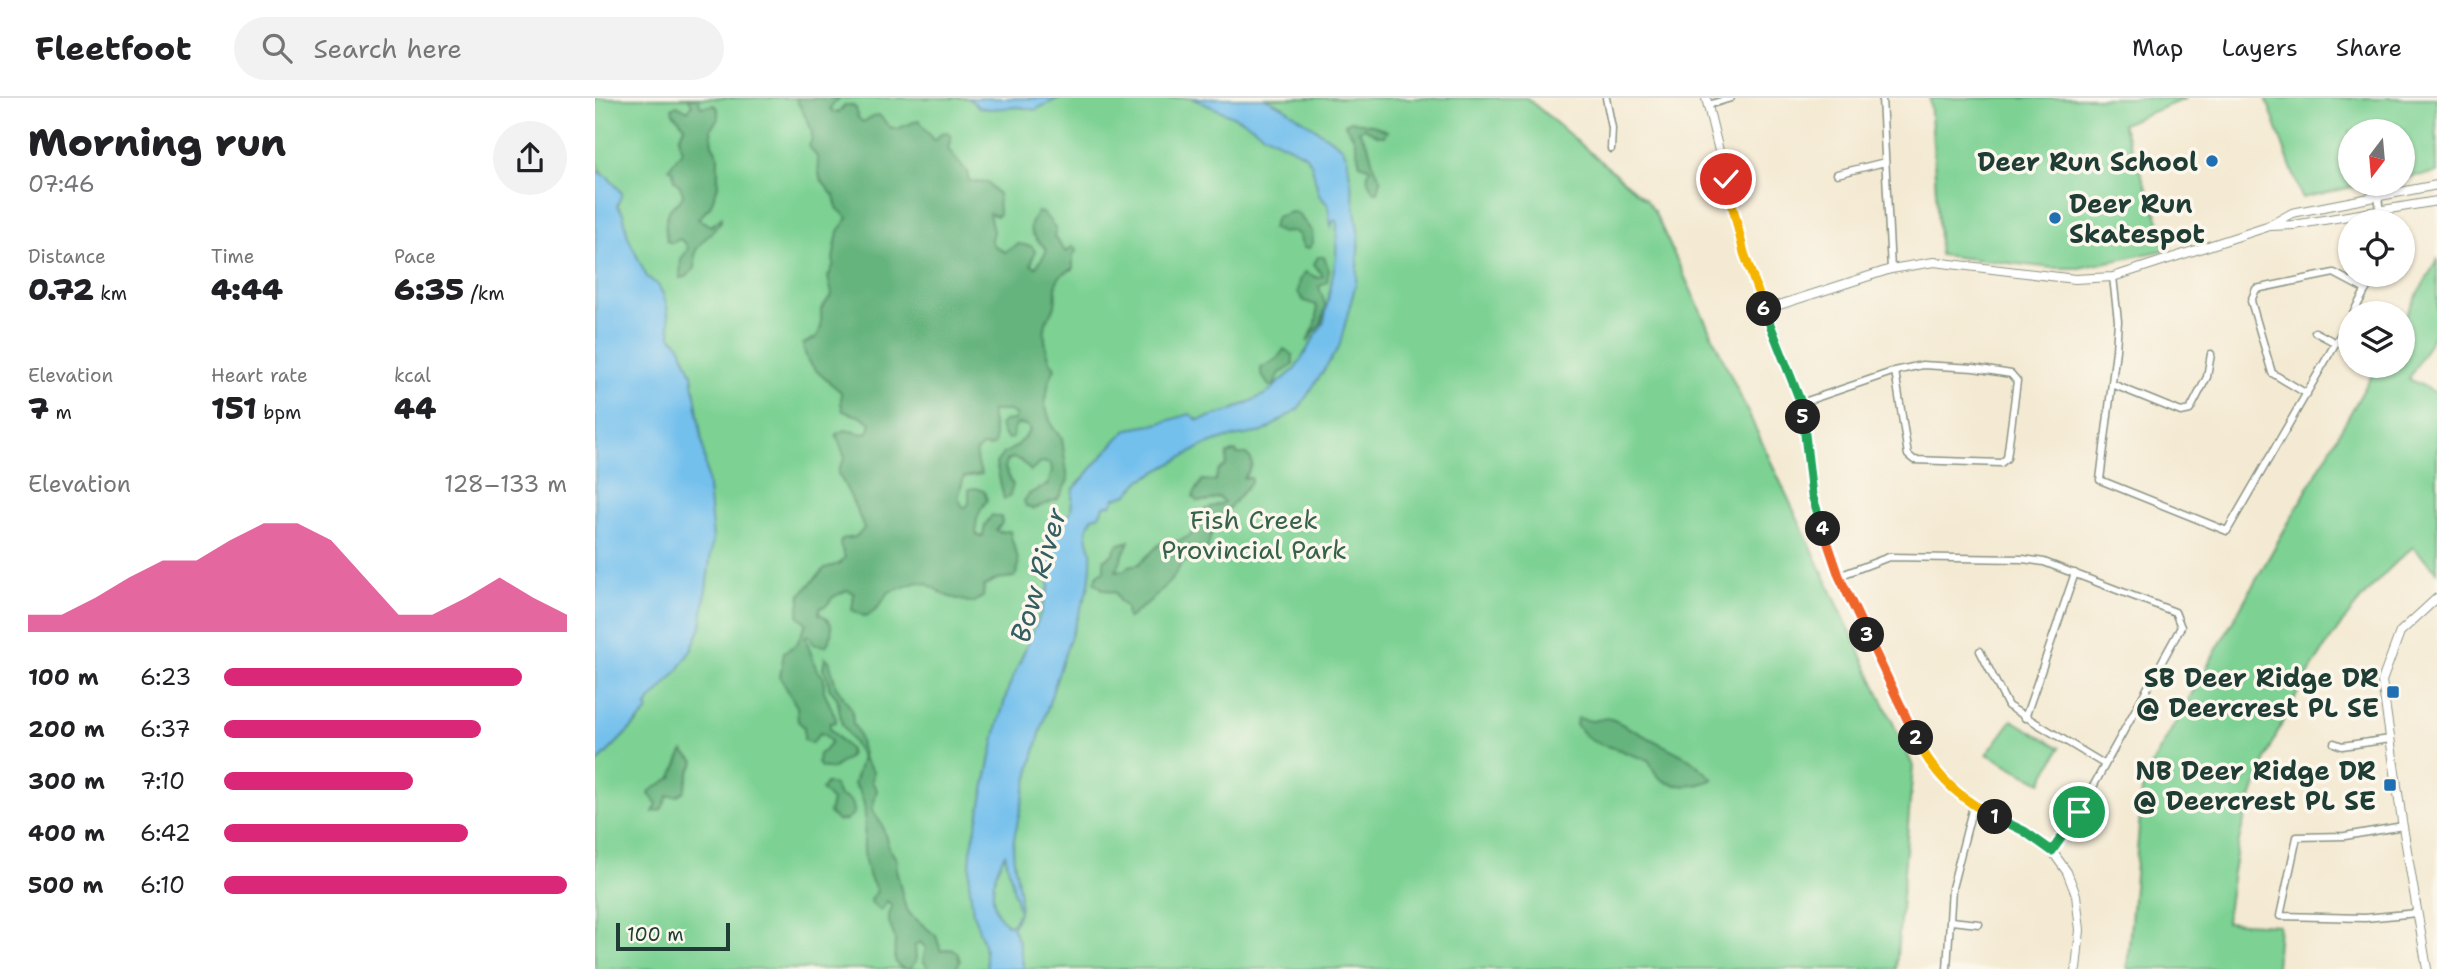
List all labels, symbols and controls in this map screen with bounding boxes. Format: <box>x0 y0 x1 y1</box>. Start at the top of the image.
search box <box>234 17 724 80</box>
text: Fleetfoot <box>35 26 192 71</box>
icon: search <box>258 29 296 67</box>
text: Search here <box>314 31 462 66</box>
text: Map <box>2132 32 2183 64</box>
text: Layers <box>2221 32 2298 64</box>
text: Share <box>2336 32 2402 64</box>
text: Morning run <box>28 117 286 168</box>
north arrow <box>2338 119 2415 196</box>
map controls <box>2338 119 2415 378</box>
button: share <box>493 121 567 195</box>
place label: Deer Run School <box>1977 144 2198 179</box>
pin <box>1696 149 1756 209</box>
marker: Deer Run School <box>2204 153 2220 169</box>
icon: check <box>1707 160 1745 198</box>
text: 07:46 <box>28 169 95 199</box>
place label: Deer Run Skatespot <box>2069 186 2205 251</box>
marker: Deer Run Skatespot <box>2047 210 2063 226</box>
button: locate <box>2338 210 2415 287</box>
text: Distance <box>28 244 106 269</box>
text: Time <box>211 244 255 269</box>
text: Pace <box>394 244 436 269</box>
text: 0.72 <box>28 269 94 310</box>
text: 4:44 <box>211 269 283 310</box>
text: 6:35 <box>394 269 464 310</box>
text: km <box>94 281 127 306</box>
text: /km <box>464 281 505 306</box>
pin: 6 <box>1747 292 1781 326</box>
text: 6 <box>1757 296 1770 321</box>
button: layers <box>2338 301 2415 378</box>
text: Elevation <box>28 363 113 388</box>
text: Heart rate <box>211 363 308 388</box>
text: kcal <box>394 363 431 388</box>
text: 7 <box>28 388 49 429</box>
text: 151 <box>211 388 257 429</box>
text: 44 <box>394 388 436 429</box>
text: m <box>49 400 72 425</box>
text: bpm <box>257 400 301 425</box>
pin: 5 <box>1785 400 1821 434</box>
text: 5 <box>1797 404 1808 429</box>
text: Elevation <box>28 469 131 499</box>
text: 128–133 m <box>444 469 567 499</box>
park label: Fish Creek Provincial Park <box>1161 502 1347 567</box>
water label: Bow River <box>1001 503 1076 647</box>
pin: 4 <box>1805 512 1841 546</box>
text: 4 <box>1816 516 1829 541</box>
pin: 3 <box>1849 618 1885 652</box>
text: 3 <box>1860 622 1873 647</box>
place label: SB Deer Ridge DR @ Deercrest PL SE <box>2136 660 2379 725</box>
text: 100 m <box>28 662 99 692</box>
text: 6:23 <box>140 662 191 692</box>
marker: SB Deer Ridge DR @ Deercrest PL SE <box>2385 684 2401 700</box>
text: 200 m <box>28 714 105 744</box>
text: 6:37 <box>140 714 191 744</box>
pin: 2 <box>1899 720 1933 756</box>
text: 2 <box>1909 725 1922 750</box>
place label: NB Deer Ridge DR @ Deercrest PL SE <box>2133 753 2376 818</box>
text: 300 m <box>28 766 105 796</box>
text: 7:10 <box>140 766 185 796</box>
marker: NB Deer Ridge DR @ Deercrest PL SE <box>2382 777 2398 793</box>
pin <box>2049 782 2109 842</box>
icon: arrive <box>2060 793 2098 831</box>
pin: 1 <box>1977 800 2013 834</box>
text: 1 <box>1990 804 1999 829</box>
text: 400 m <box>28 818 105 848</box>
text: 6:42 <box>140 818 191 848</box>
text: 500 m <box>28 870 103 900</box>
text: 6:10 <box>140 870 185 900</box>
scale bar <box>616 920 730 952</box>
text: 100 m <box>627 922 684 947</box>

